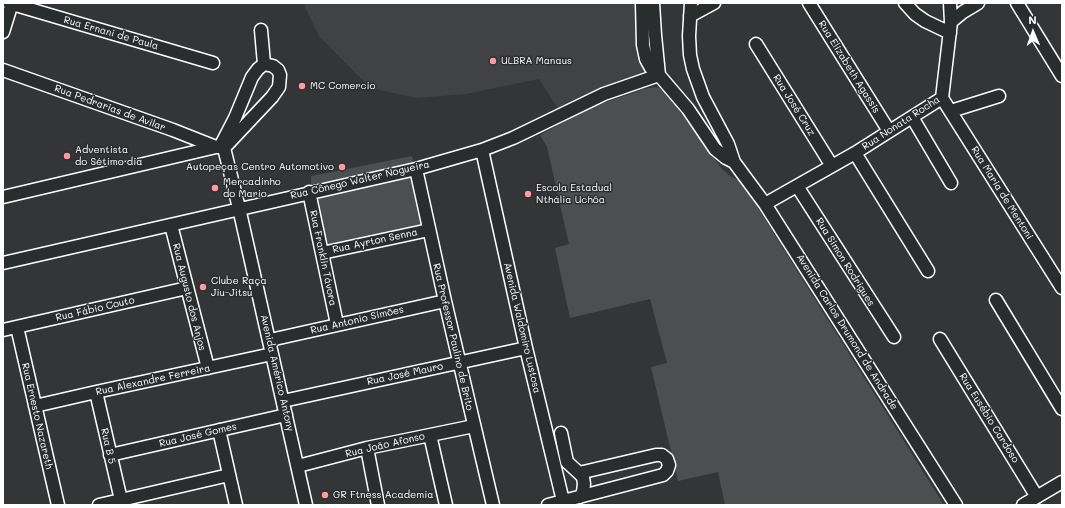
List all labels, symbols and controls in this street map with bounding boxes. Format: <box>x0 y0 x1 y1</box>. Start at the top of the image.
north arrow <box>1013 12 1053 52</box>
text: N <box>1028 12 1037 27</box>
street label: Rua Ernani de Paula <box>62 14 160 52</box>
street label: Rua Elizabeth Agassis <box>816 19 882 115</box>
place label: ULBRA Manaus <box>501 55 572 67</box>
marker: ULBRA Manaus <box>488 56 498 66</box>
street label: Rua José Cruz <box>770 72 818 138</box>
place label: MC Comercio <box>310 80 375 92</box>
marker: MC Comercio <box>297 81 307 91</box>
street label: Rua Pedrarias de Avilar <box>53 82 167 134</box>
street label: Rua Nonata Rocha <box>860 93 942 153</box>
place label: Adventista do Sétimo dia <box>75 144 142 168</box>
street label: Rua Maria de Mentoni <box>968 144 1036 242</box>
marker: Adventista do Sétimo dia <box>62 151 72 161</box>
street label: Rua Cônego Walter Nogueira <box>289 158 431 202</box>
place label: Autopeças Centro Automotivo <box>186 161 334 173</box>
marker: Autopeças Centro Automotivo <box>337 162 347 172</box>
place label: Mercadinho do Mario <box>223 176 281 200</box>
place label: Escola Estadual Nthália Uchôa <box>536 182 612 206</box>
marker: Mercadinho do Mario <box>210 183 220 193</box>
marker: Escola Estadual Nthália Uchôa <box>523 189 533 199</box>
street label: Rua Franklin Távora <box>307 209 339 307</box>
street label: Rua Simon Rodrigues <box>813 216 877 308</box>
street label: Rua Ayrton Senna <box>331 226 419 256</box>
street label: Rua Augusto dos Anjos <box>170 242 208 352</box>
street label: Avenida Carlos Drumond de Andrade <box>794 252 900 412</box>
street label: Avenida Waldomiro Lustosa <box>501 261 543 395</box>
street label: Rua Professor Paulino de Brito <box>430 262 476 412</box>
place label: Clube Raça Jiu-Jitsu <box>211 275 267 298</box>
marker: Clube Raça Jiu-Jitsu <box>198 282 208 292</box>
street label: Rua Fábio Couto <box>54 294 136 324</box>
street label: Rua Antonio Simões <box>309 303 405 337</box>
street label: Avenida Américo Antony <box>258 313 296 433</box>
street label: Rua José Mauro <box>366 360 444 388</box>
street label: Rua Ernesto Nazareth <box>19 362 55 470</box>
street label: Rua Alexandre Ferreira <box>95 362 211 398</box>
street label: Rua Eusébio Cardoso <box>956 371 1022 465</box>
street label: Rua José Gomes <box>158 420 238 450</box>
street label: Rua B 5 <box>98 427 118 465</box>
street label: Rua João Afonso <box>344 430 426 460</box>
place label: GR Ftness Academia <box>333 489 433 501</box>
marker: GR Ftness Academia <box>320 490 330 500</box>

